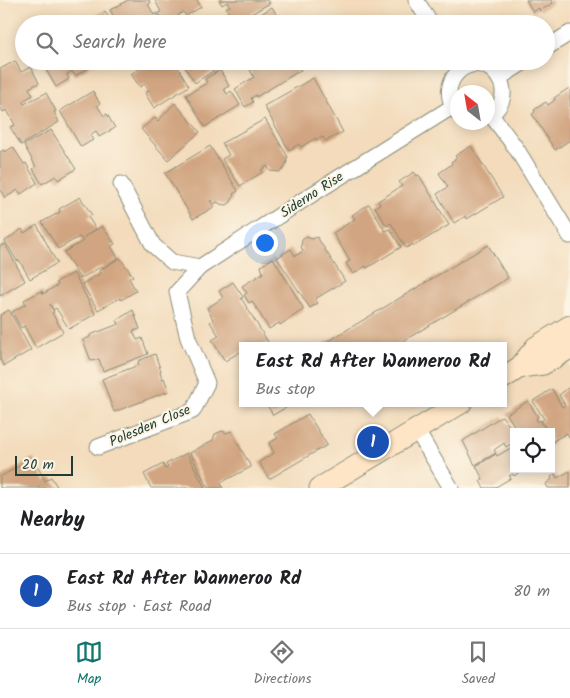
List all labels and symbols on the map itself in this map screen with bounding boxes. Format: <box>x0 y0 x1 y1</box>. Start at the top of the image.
north arrow <box>450 85 495 130</box>
street label: Siderno Rise <box>276 166 349 224</box>
your location <box>252 230 278 256</box>
street label: Polesden Close <box>106 399 195 453</box>
pin: 1 <box>357 423 389 461</box>
scale bar <box>15 453 72 476</box>

